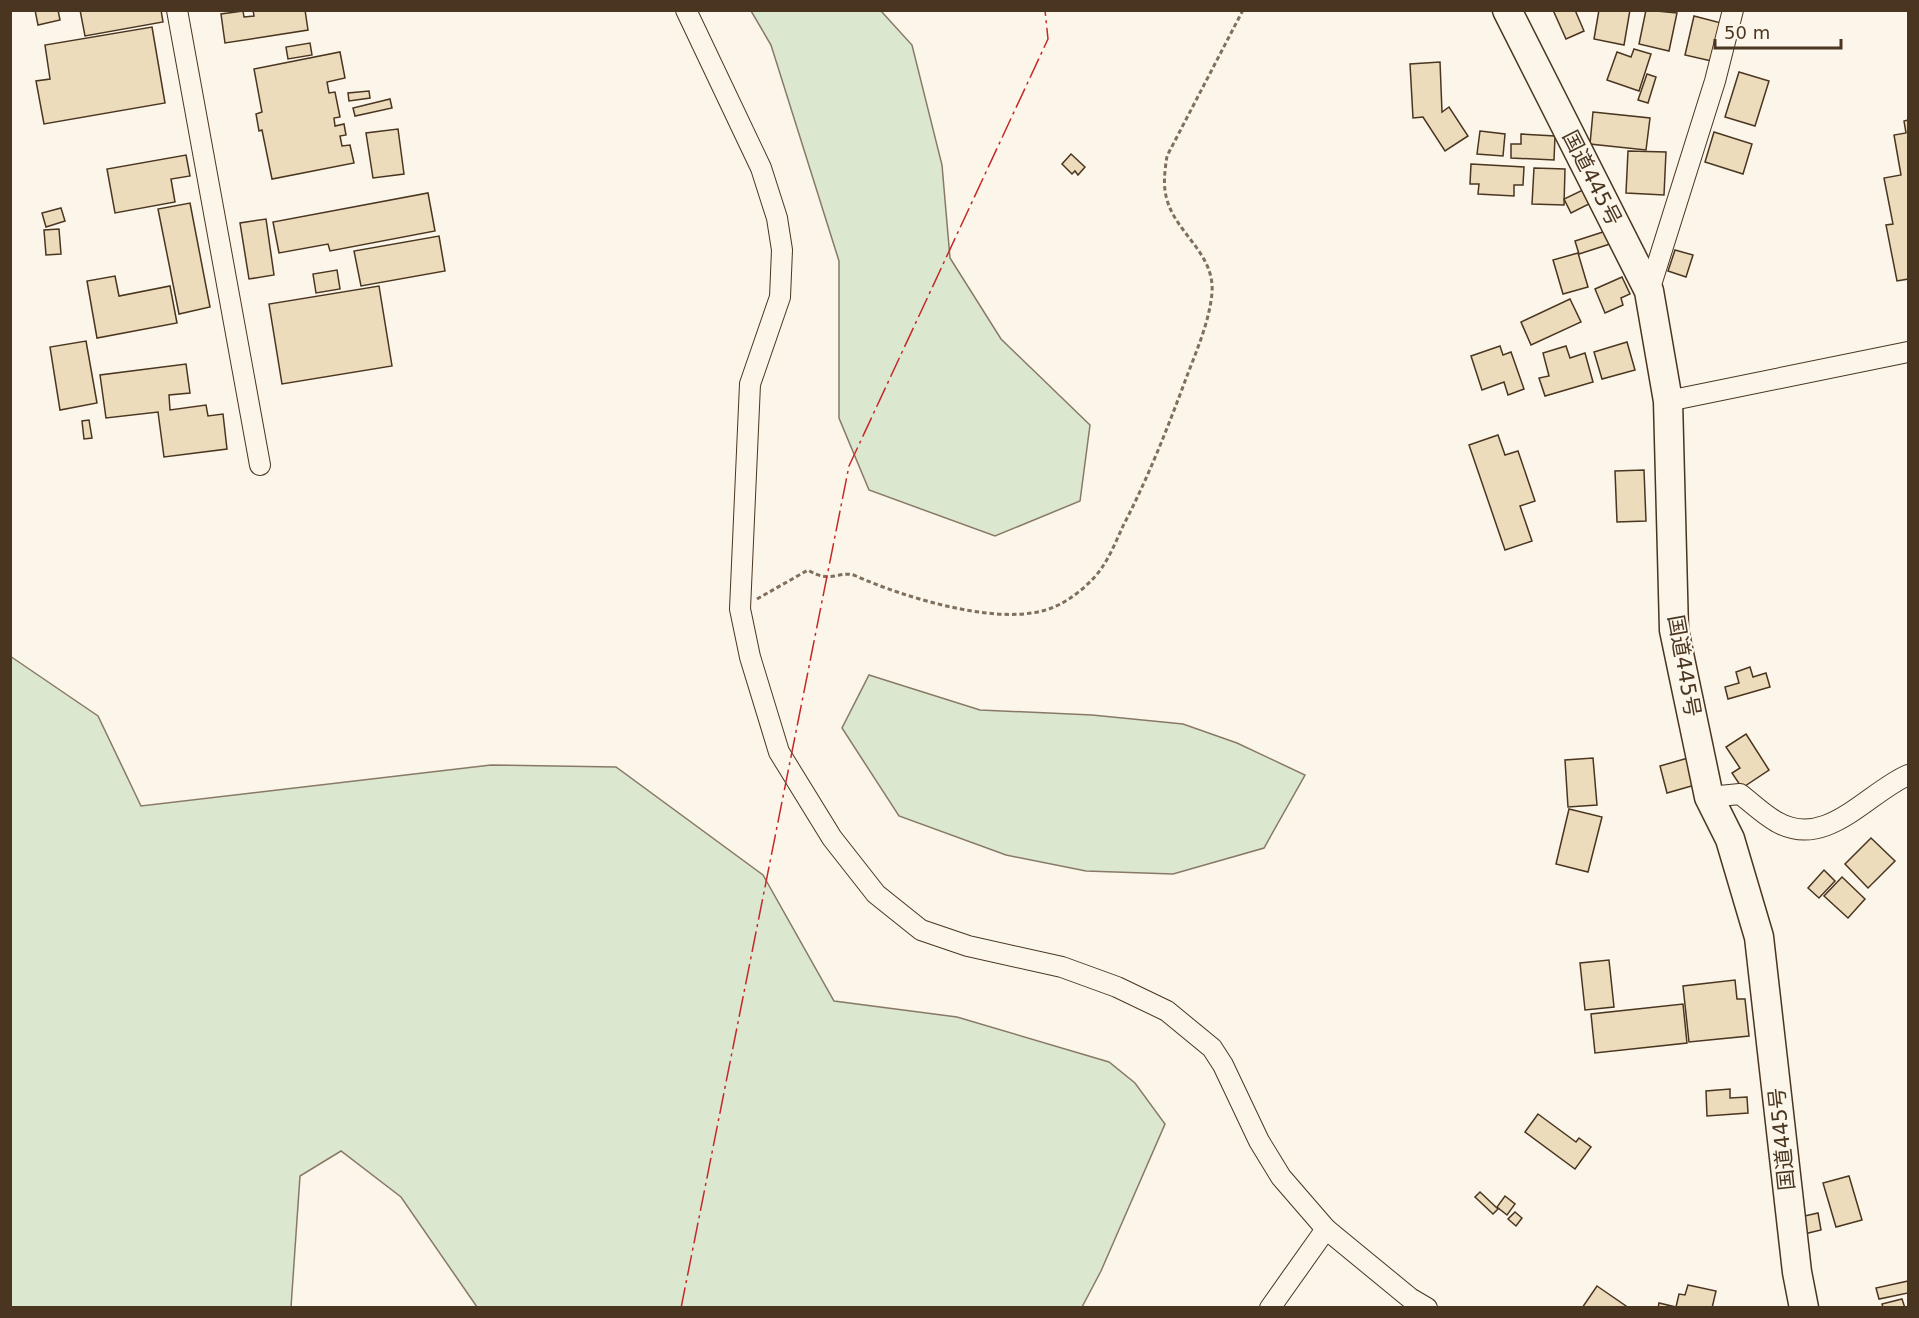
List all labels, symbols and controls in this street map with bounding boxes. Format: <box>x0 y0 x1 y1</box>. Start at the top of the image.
scale bar <box>1715 12 1841 50</box>
text: 50 m <box>1724 22 1770 43</box>
street label: 国道445号 <box>1558 127 1626 229</box>
street label: 国道445号 <box>1663 613 1705 719</box>
street label: 国道445号 <box>1765 1086 1799 1192</box>

